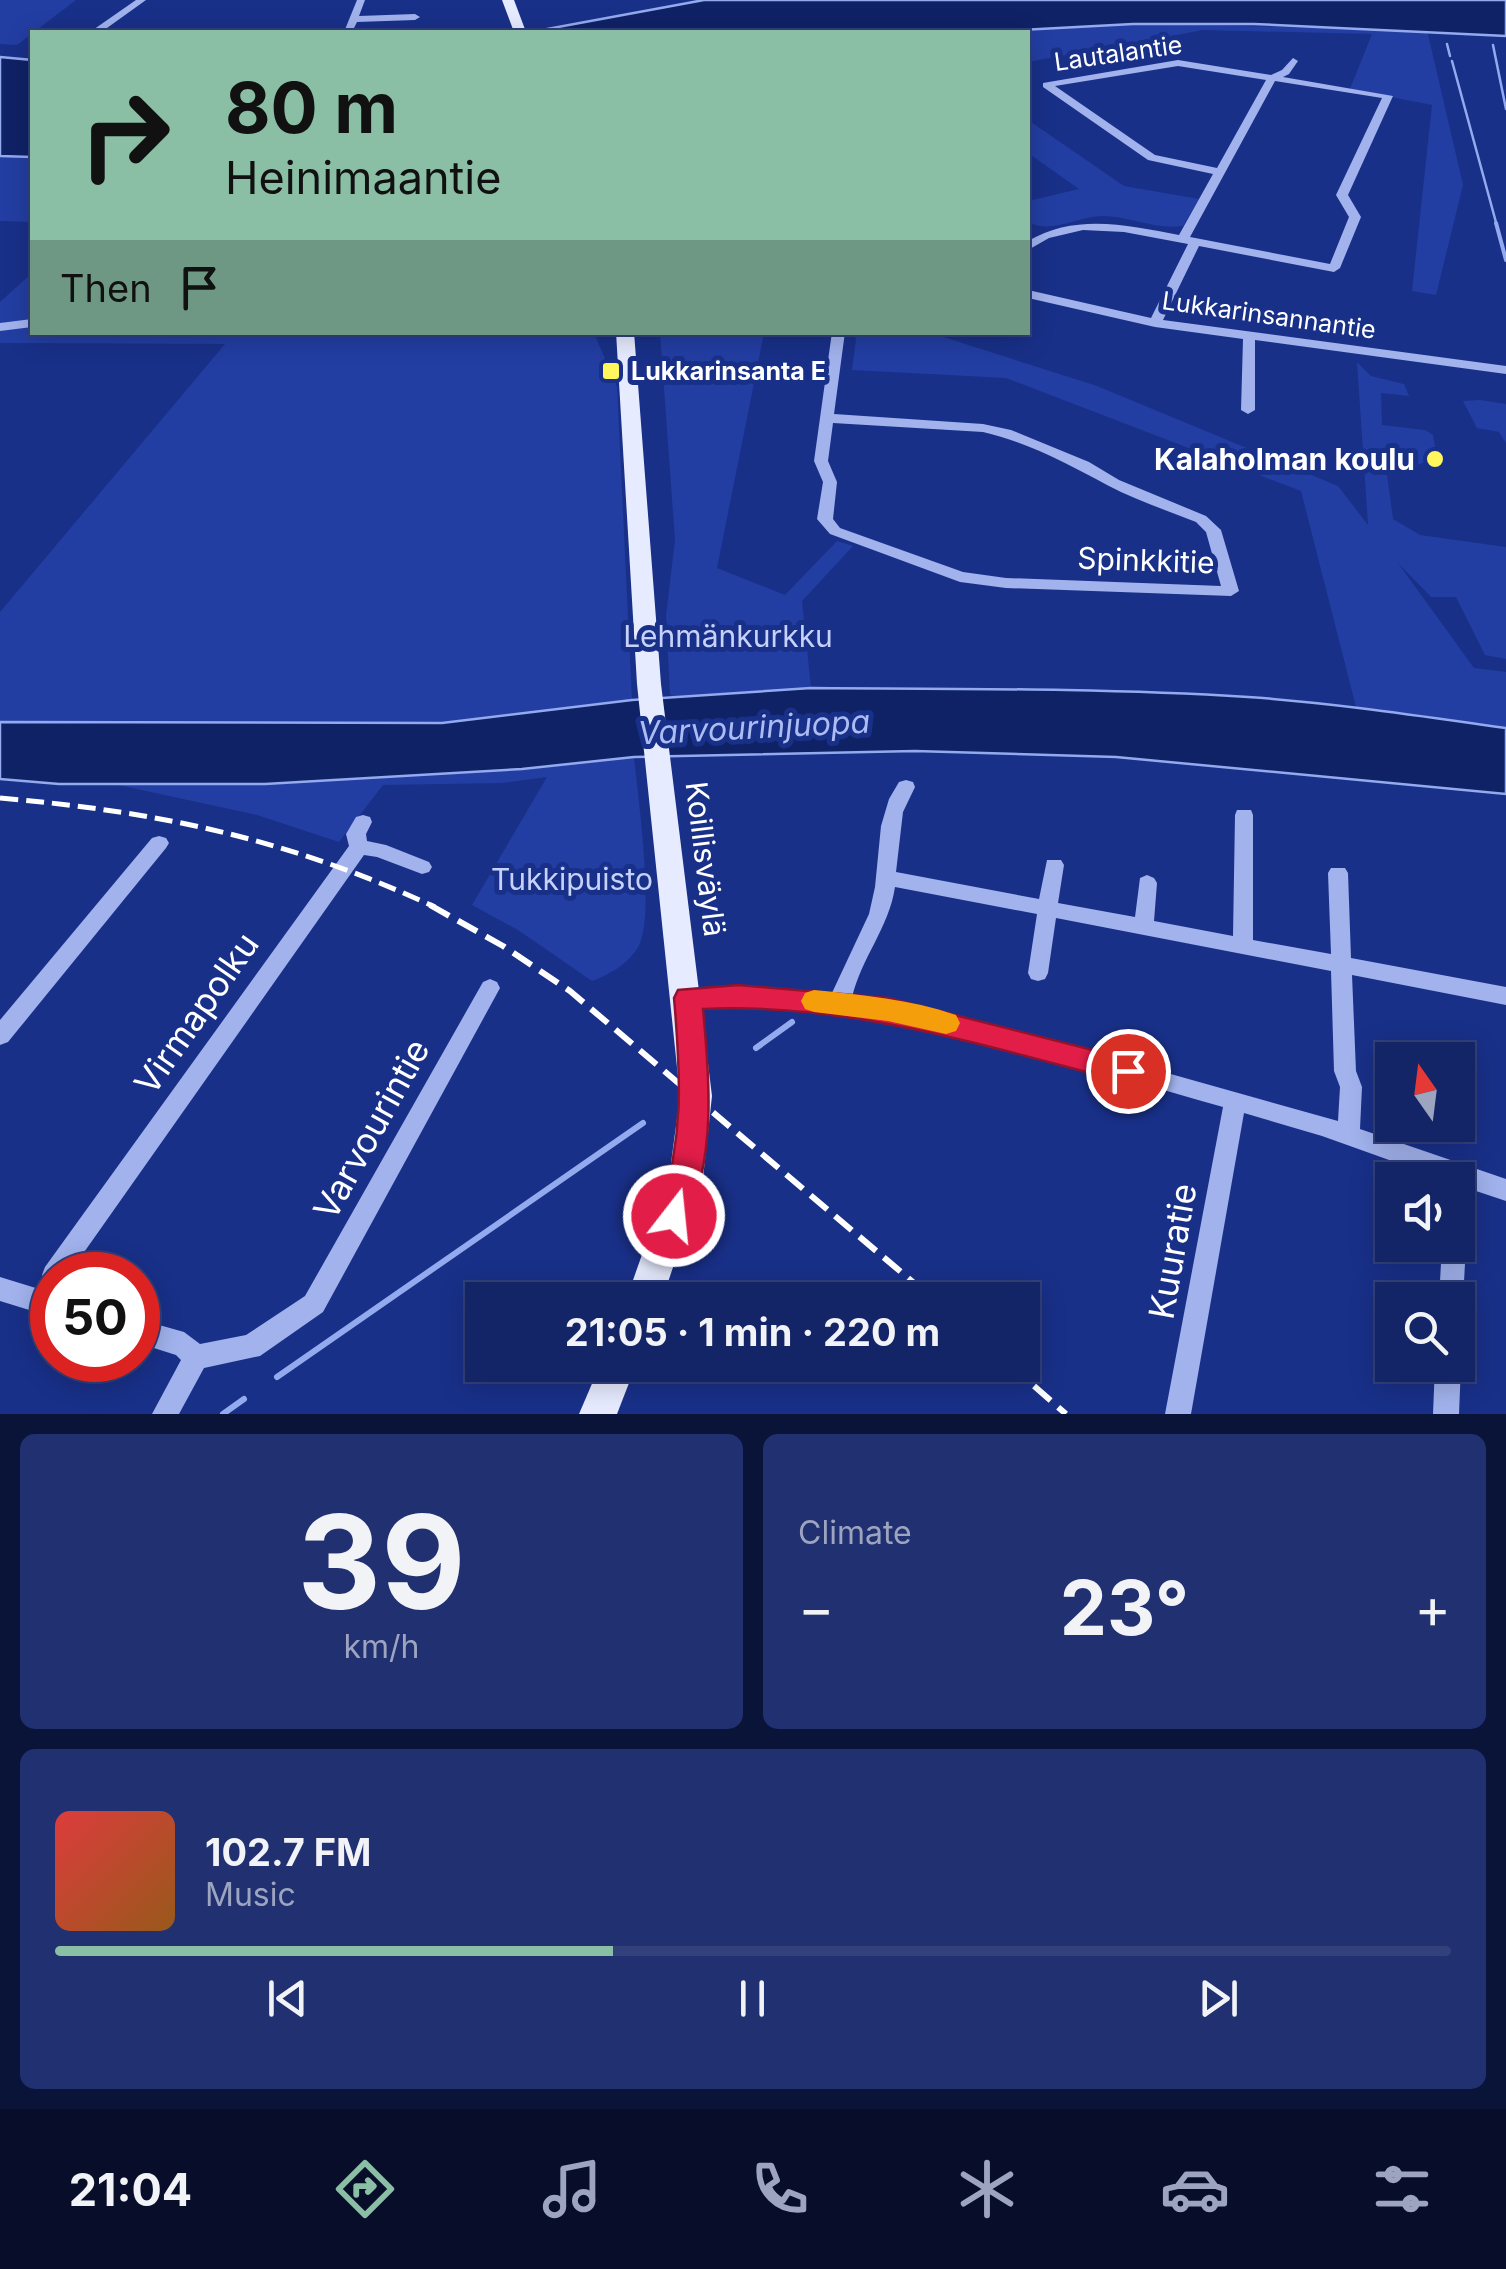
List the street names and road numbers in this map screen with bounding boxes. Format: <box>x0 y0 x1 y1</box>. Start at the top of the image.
street label: Lautalantie <box>1052 29 1184 77</box>
street label: Lukkarinsannantie <box>1160 285 1378 345</box>
street label: Spinkkitie <box>1077 540 1215 580</box>
street label: Koillisväylä <box>679 779 733 939</box>
street label: Virmapolku <box>125 924 267 1102</box>
street label: Varvourintie <box>304 1032 438 1226</box>
street label: Kuuratie <box>1139 1180 1205 1322</box>

